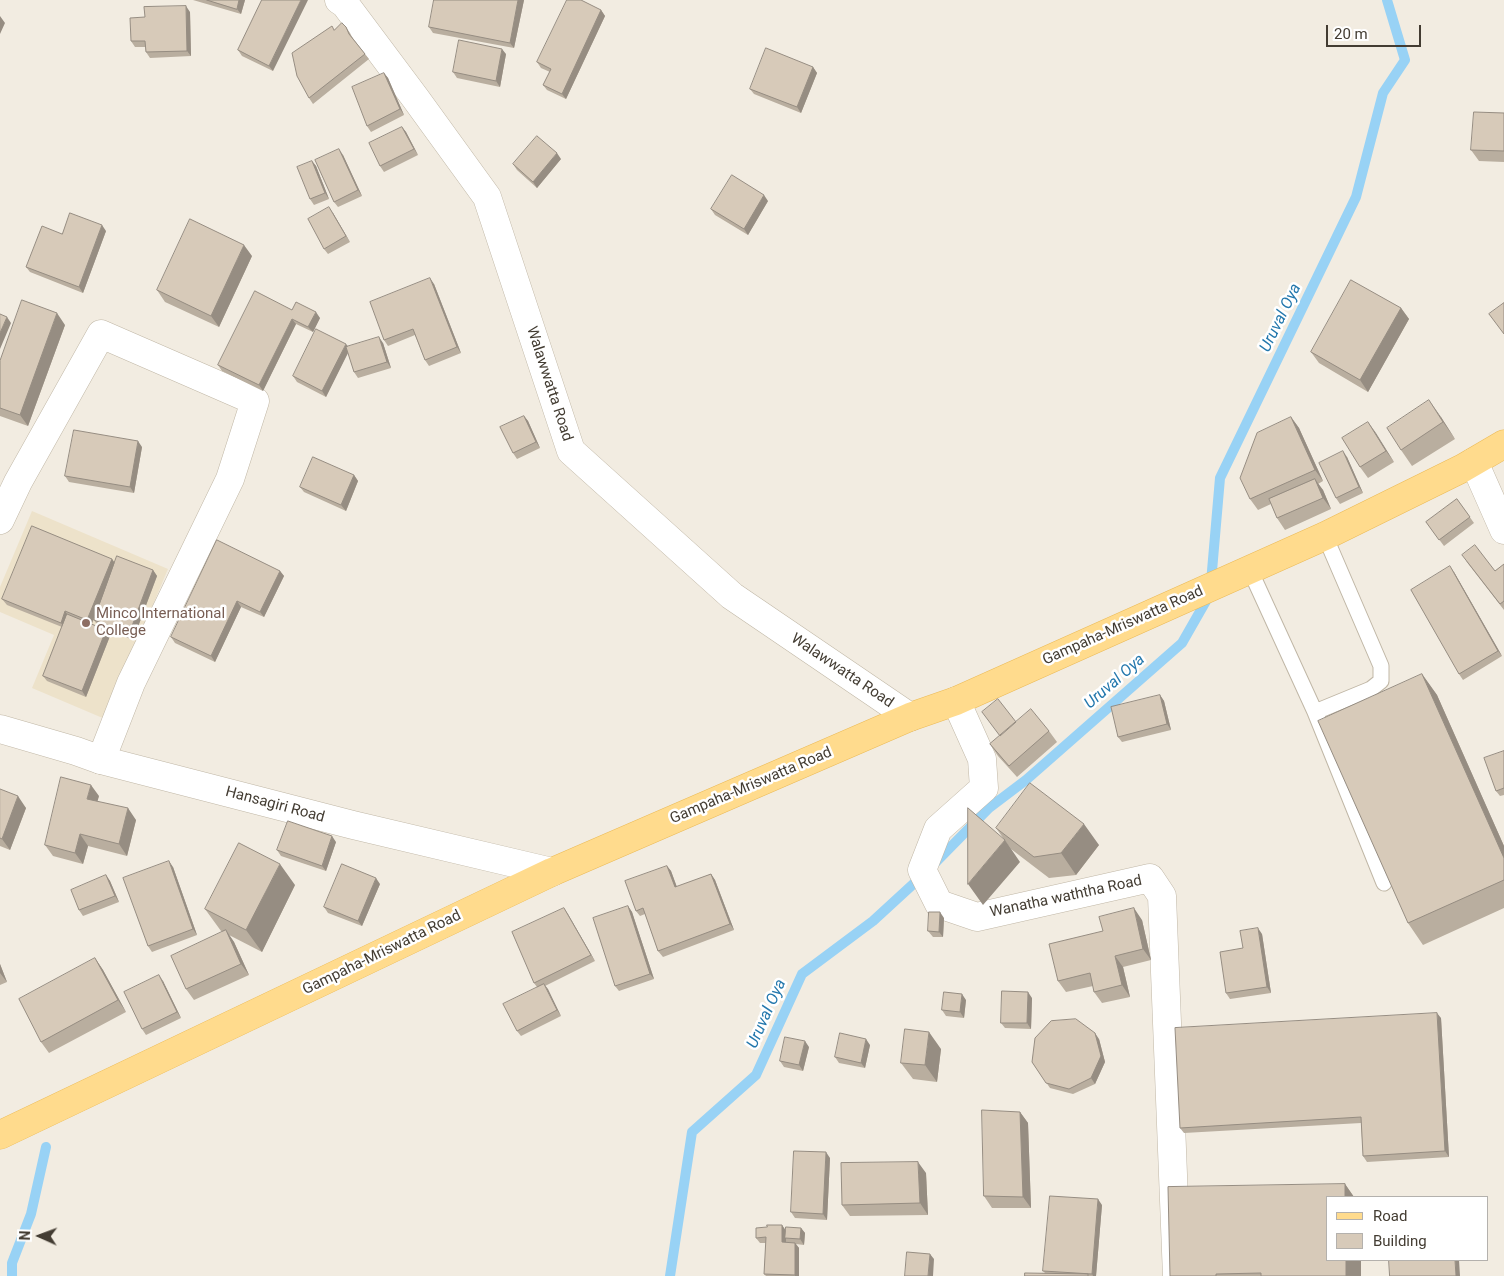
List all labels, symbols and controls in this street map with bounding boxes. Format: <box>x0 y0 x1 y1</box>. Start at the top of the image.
scale bar <box>1329 15 1424 47</box>
text: 20 m <box>1334 25 1368 43</box>
water label: Uruval Oya <box>1256 281 1306 355</box>
street label: Walawwatta Road <box>522 324 576 444</box>
street label: Gampaha-Mriswatta Road <box>1040 582 1206 670</box>
place label: Minco International College <box>96 605 225 640</box>
marker: Minco International College <box>80 617 92 629</box>
street label: Walawwatta Road <box>787 630 897 712</box>
water label: Uruval Oya <box>1081 651 1149 713</box>
street label: Gampaha-Mriswatta Road <box>667 744 835 828</box>
street label: Hansagiri Road <box>223 783 327 827</box>
street label: Wanatha waththa Road <box>988 872 1144 922</box>
street label: Gampaha-Mriswatta Road <box>300 907 464 999</box>
water label: Uruval Oya <box>743 976 791 1052</box>
legend <box>1326 1196 1489 1261</box>
text: Road <box>1373 1207 1407 1225</box>
north arrow <box>15 1211 65 1261</box>
text: N <box>17 1230 33 1241</box>
text: Building <box>1373 1232 1427 1250</box>

